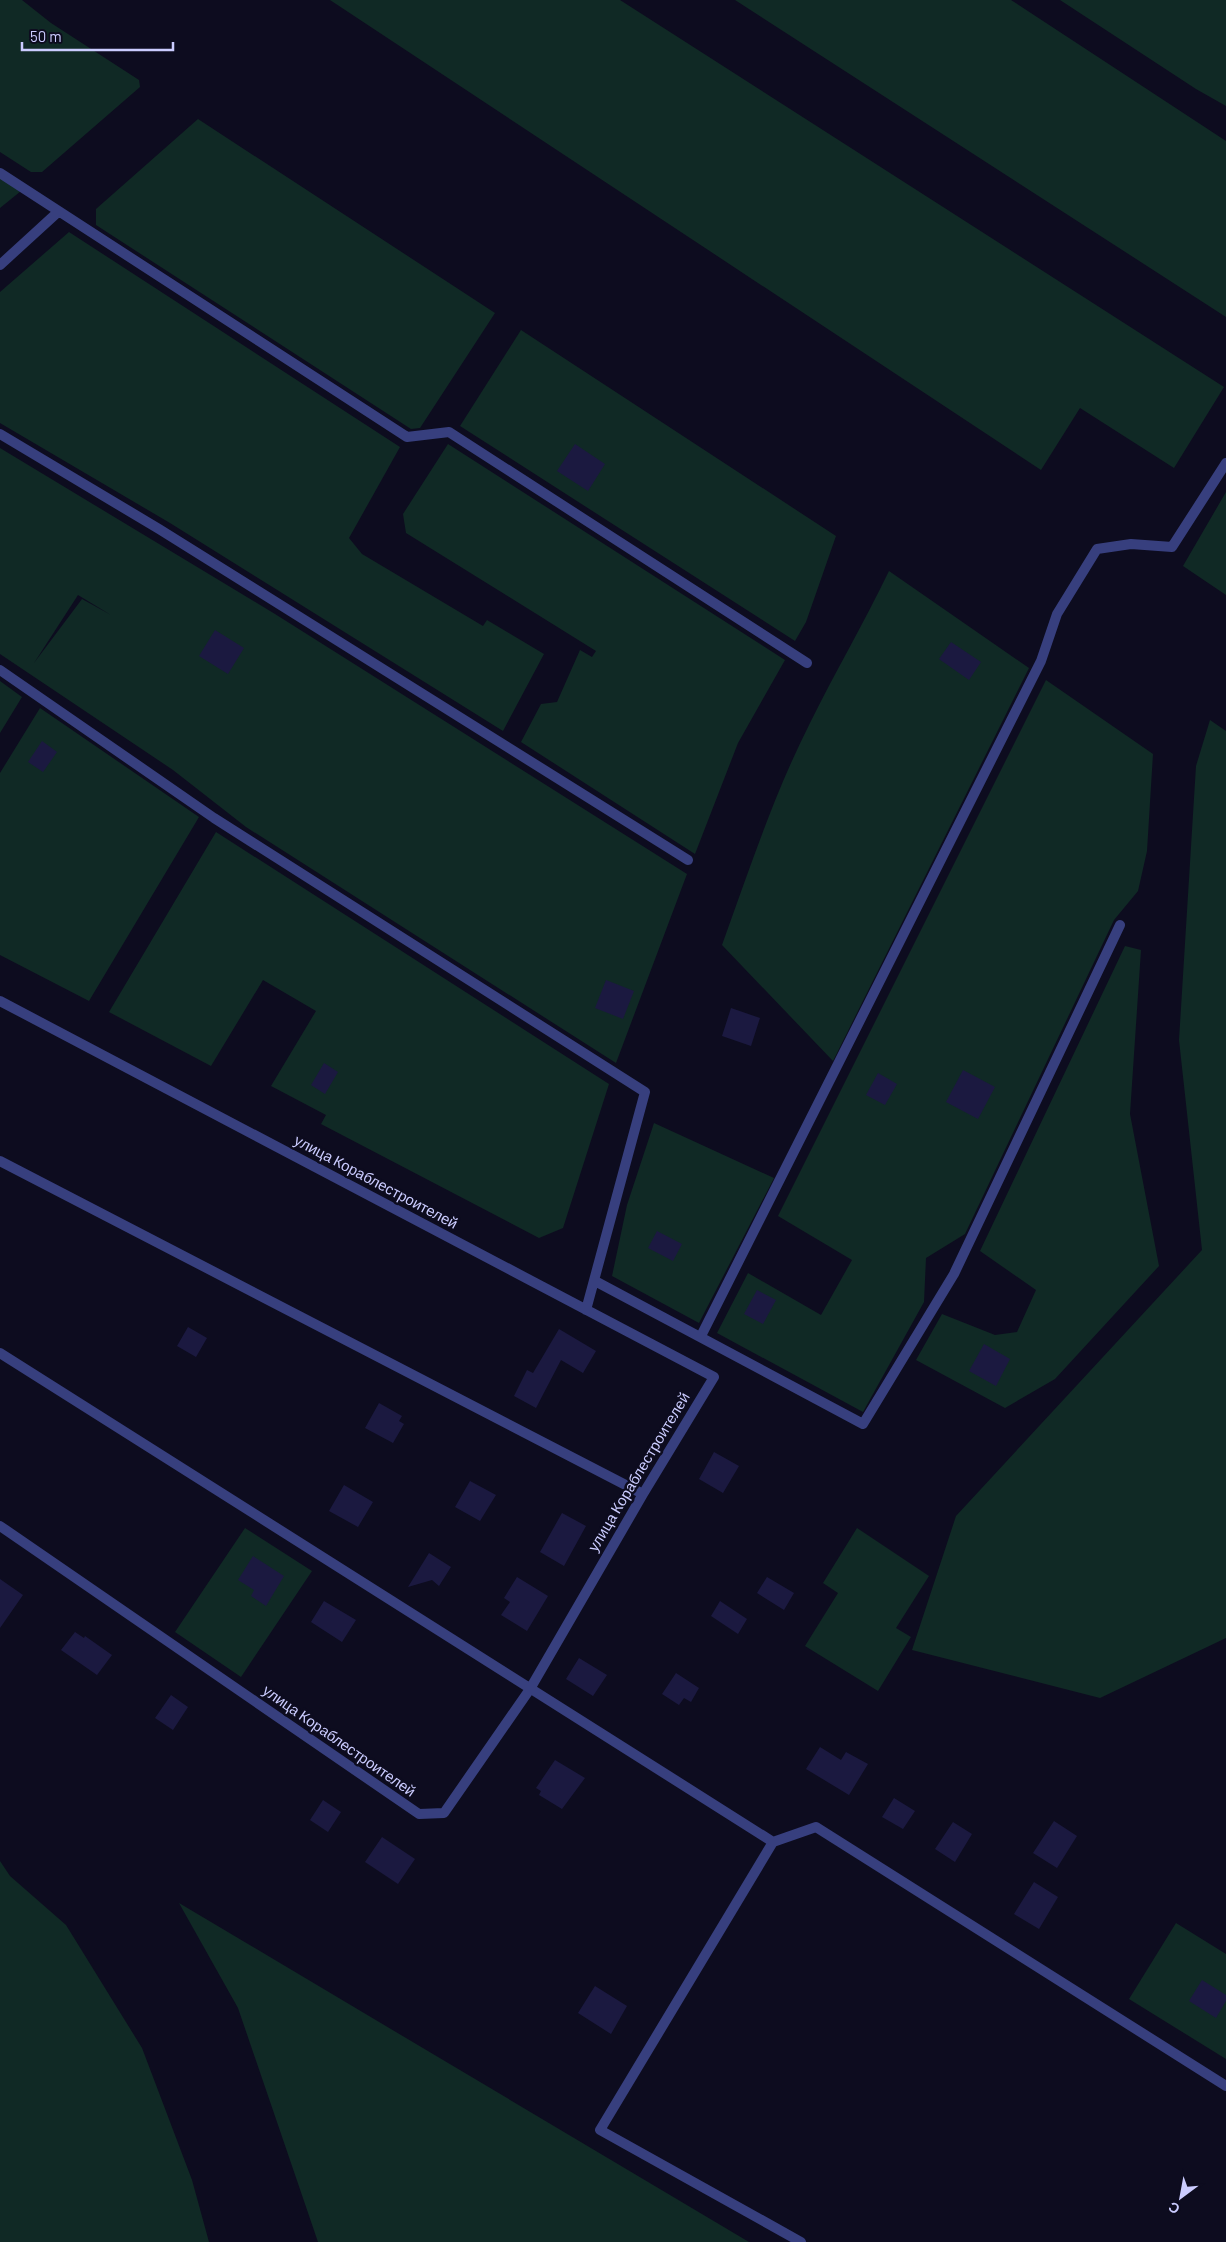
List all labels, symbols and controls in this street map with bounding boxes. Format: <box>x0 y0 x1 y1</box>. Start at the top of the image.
scale bar <box>22 20 174 52</box>
text: 50 m <box>30 27 62 45</box>
street label: улица Кораблестроителей <box>292 1130 461 1232</box>
street label: улица Кораблестроителей <box>583 1389 693 1554</box>
street label: улица Кораблестроителей <box>260 1680 419 1800</box>
north arrow <box>1156 2172 1206 2222</box>
text: С <box>1165 2199 1183 2218</box>

